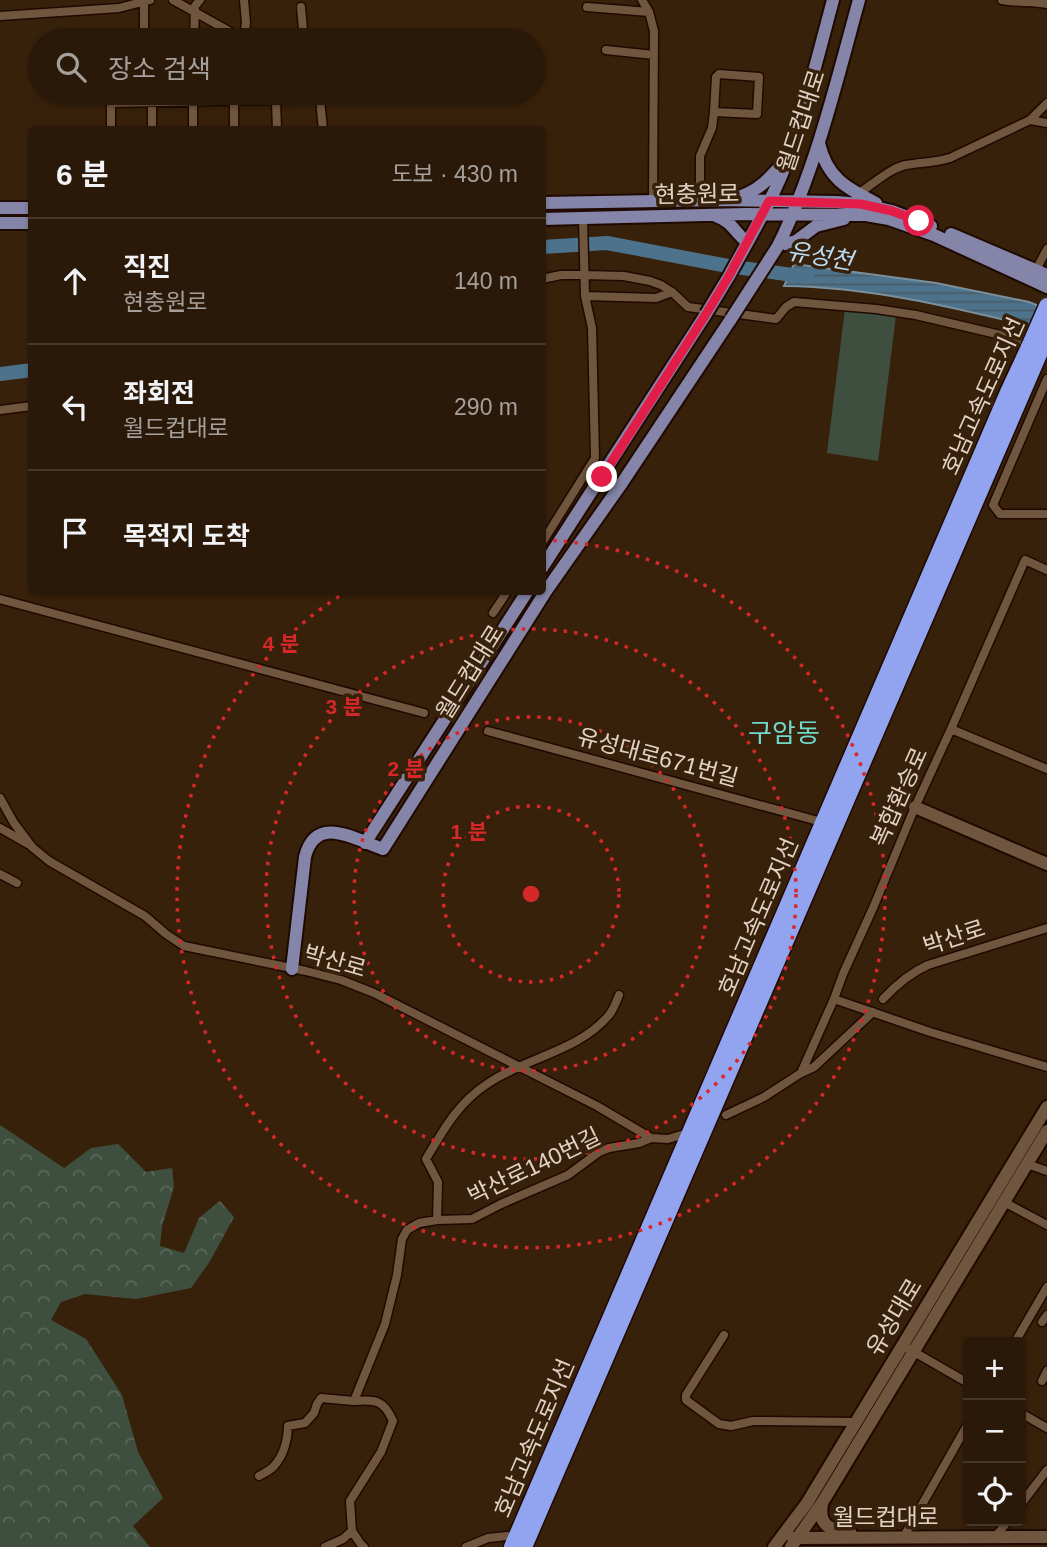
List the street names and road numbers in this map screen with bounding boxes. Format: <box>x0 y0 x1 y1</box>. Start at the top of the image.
street label: 월드컵대로 <box>772 67 830 175</box>
street label: 현충원로 <box>654 180 740 208</box>
street label: 호남고속도로지선 <box>937 313 1029 479</box>
street label: 월드컵대로 <box>431 620 509 724</box>
street label: 유성대로671번길 <box>575 723 741 791</box>
street label: 복합환승로 <box>866 743 932 851</box>
street label: 호남고속도로지선 <box>713 834 803 1000</box>
street label: 박산로 <box>920 915 988 959</box>
street label: 박산로 <box>301 940 369 982</box>
street label: 박산로140번길 <box>464 1123 604 1209</box>
street label: 유성대로 <box>861 1274 927 1360</box>
street label: 호남고속도로지선 <box>489 1355 579 1521</box>
street label: 월드컵대로 <box>833 1504 939 1530</box>

